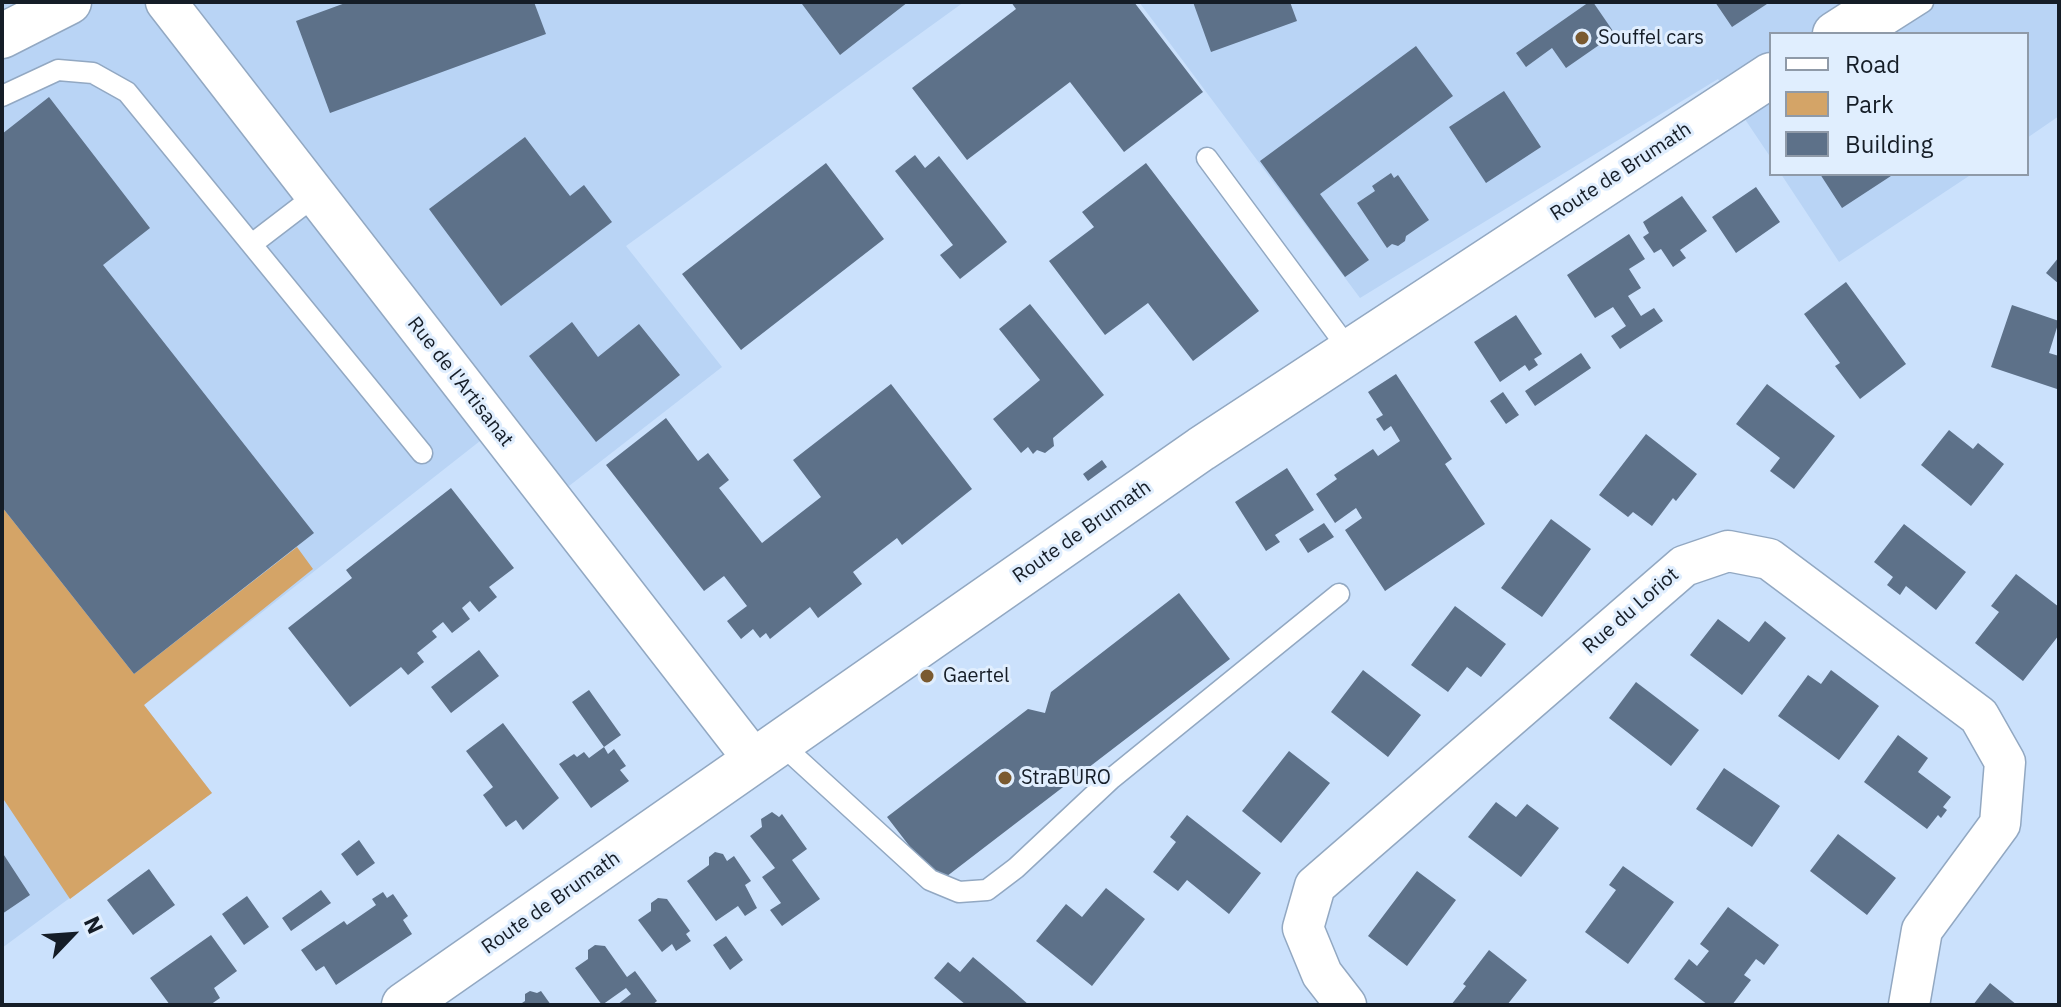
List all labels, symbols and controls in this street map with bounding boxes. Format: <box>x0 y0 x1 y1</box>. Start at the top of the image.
place label: Souffel cars <box>1598 26 1704 50</box>
marker: Souffel cars <box>1573 29 1591 47</box>
legend <box>1769 32 2029 176</box>
text: Road <box>1845 48 1900 80</box>
text: Park <box>1845 88 1894 120</box>
street label: Route de Brumath <box>1546 117 1696 227</box>
text: Building <box>1845 128 1933 160</box>
street label: Rue de l'Artisanat <box>402 312 518 452</box>
street label: Route de Brumath <box>1008 475 1156 589</box>
street label: Rue du Loriot <box>1578 563 1684 659</box>
place label: Gaertel <box>943 664 1009 688</box>
marker: Gaertel <box>918 667 936 685</box>
place label: StraBURO <box>1021 766 1111 790</box>
marker: StraBURO <box>996 769 1014 787</box>
street label: Route de Brumath <box>477 846 625 960</box>
north arrow <box>32 895 112 975</box>
text: N <box>78 911 111 938</box>

